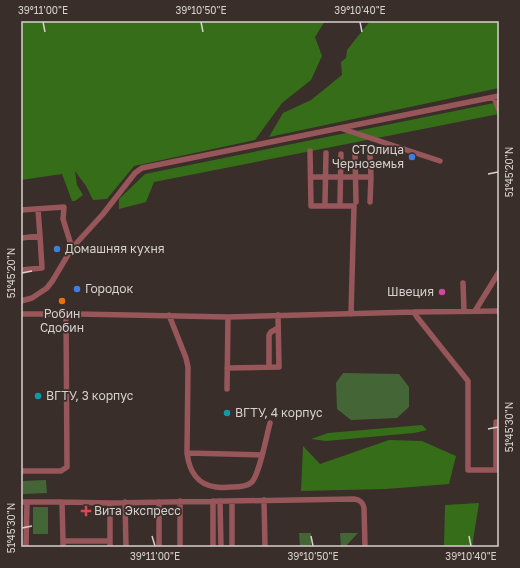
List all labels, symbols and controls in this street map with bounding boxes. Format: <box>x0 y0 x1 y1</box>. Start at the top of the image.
text: 39°11'00"E <box>18 4 68 16</box>
text: 39°10'50"E <box>175 4 227 16</box>
text: 39°10'40"E <box>334 4 386 16</box>
place label: СТОлица Черноземья <box>332 142 404 171</box>
text: 51°45'20"N <box>503 147 515 197</box>
marker: СТОлица Черноземья <box>407 152 417 162</box>
place label: Домашняя кухня <box>65 241 165 256</box>
marker: Домашняя кухня <box>52 244 62 254</box>
text: 51°45'20"N <box>5 248 17 298</box>
place label: Городок <box>85 281 134 296</box>
marker: Городок <box>72 284 82 294</box>
place label: Швеция <box>387 284 434 299</box>
marker: Швеция <box>437 287 447 297</box>
marker: Робин Сдобин <box>57 296 67 306</box>
place label: Робин Сдобин <box>40 306 84 335</box>
place label: ВГТУ, 3 корпус <box>46 388 134 403</box>
marker: ВГТУ, 3 корпус <box>33 391 43 401</box>
text: 51°45'30"N <box>503 402 515 452</box>
place label: ВГТУ, 4 корпус <box>235 405 323 420</box>
marker: ВГТУ, 4 корпус <box>222 408 232 418</box>
text: 51°45'30"N <box>5 503 17 553</box>
place label: Вита Экспресс <box>94 503 181 518</box>
marker: Вита Экспресс <box>81 506 91 516</box>
text: 39°11'00"E <box>130 550 180 562</box>
text: 39°10'50"E <box>287 550 339 562</box>
text: 39°10'40"E <box>445 550 497 562</box>

